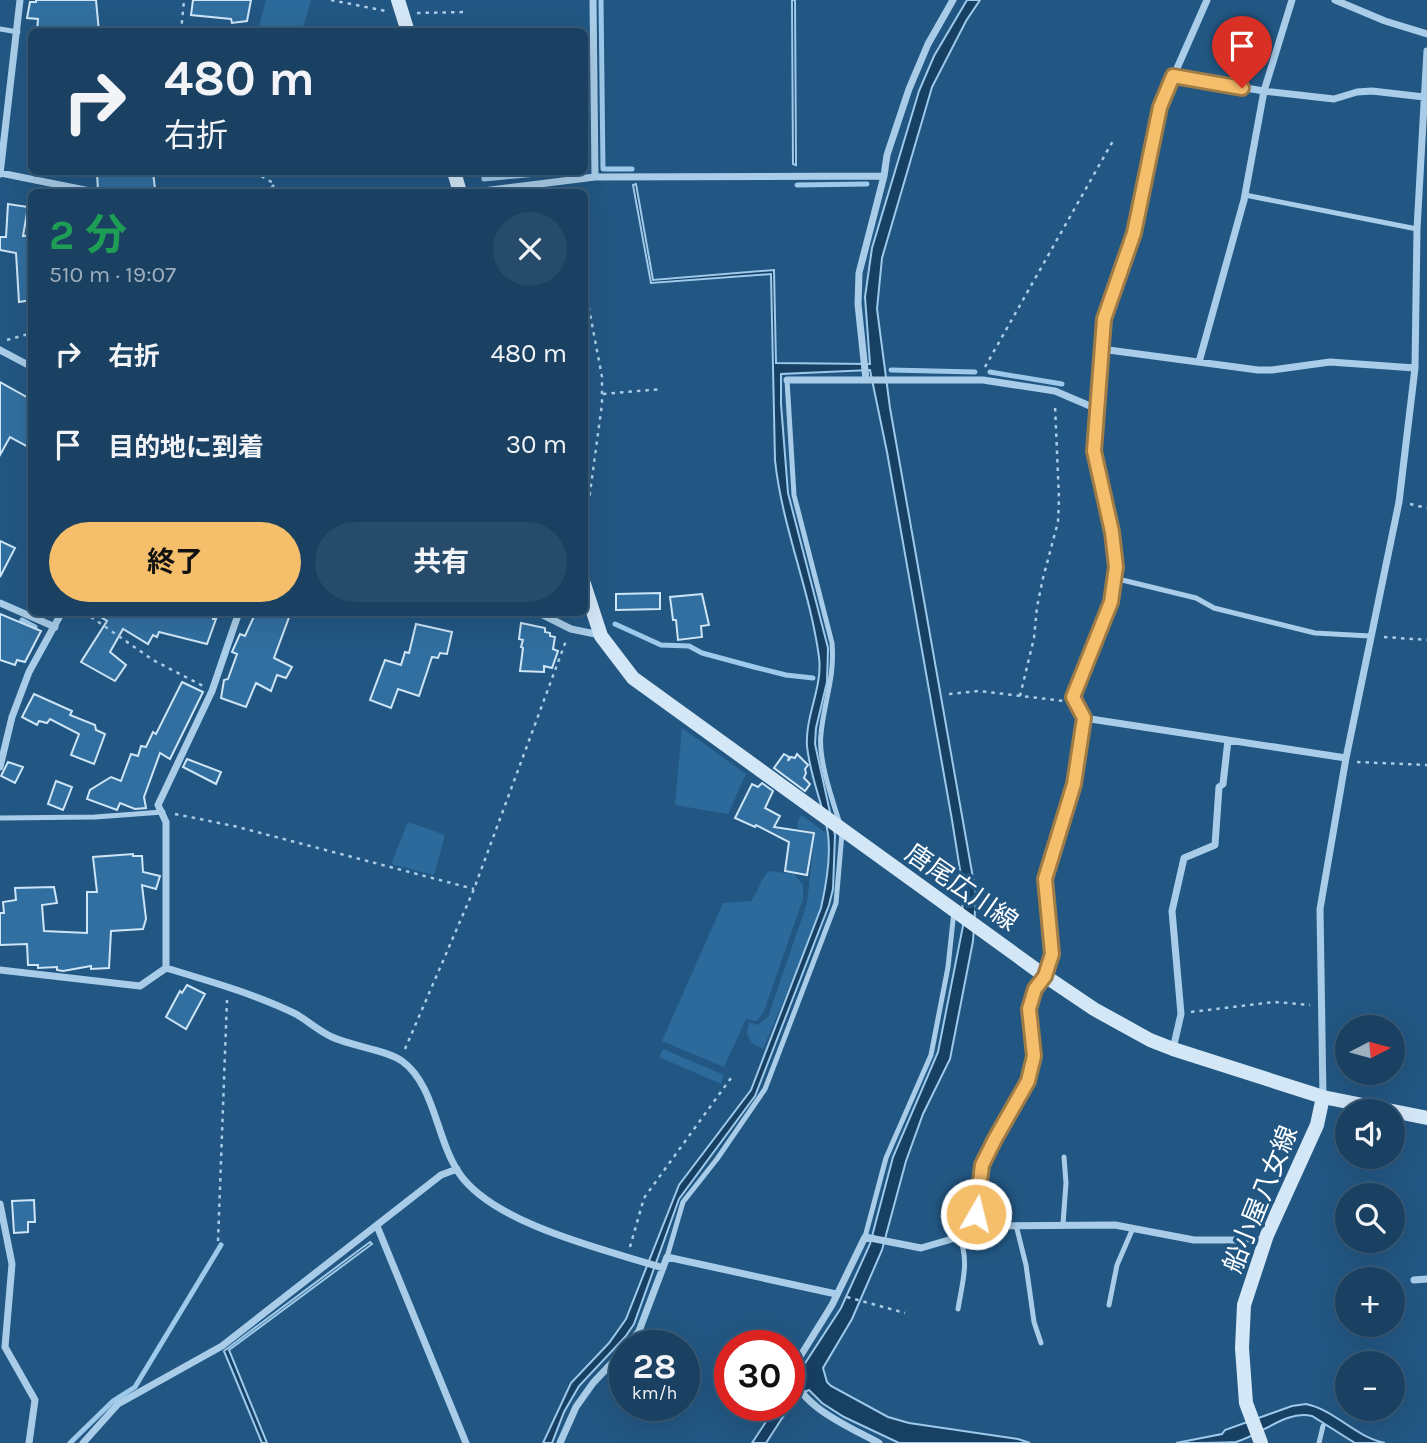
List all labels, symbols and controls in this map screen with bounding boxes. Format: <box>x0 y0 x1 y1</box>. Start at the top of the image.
pin <box>1212 16 1272 88</box>
icon: arrive <box>1223 27 1261 65</box>
text: 480 m <box>164 50 315 107</box>
icon: right <box>49 56 140 147</box>
text: 右折 <box>164 117 228 154</box>
text: 2 分 <box>49 210 127 260</box>
button: close <box>493 212 567 286</box>
text: 510 m · 19:07 <box>49 261 176 288</box>
icon: right <box>49 335 87 373</box>
text: 480 m <box>491 338 567 369</box>
text: 右折 <box>108 341 160 372</box>
icon: arrive <box>49 426 87 464</box>
text: 30 m <box>506 429 567 460</box>
text: 目的地に到着 <box>108 432 264 463</box>
button: 終了 <box>49 522 301 602</box>
button: 共有 <box>315 522 567 602</box>
street label: 唐尾広川線 <box>900 837 1024 937</box>
north arrow <box>1335 1015 1405 1085</box>
map controls <box>1335 1015 1405 1421</box>
button: sound <box>1335 1099 1405 1169</box>
street label: 船小屋八女線 <box>1217 1121 1304 1277</box>
position arrow <box>939 1177 1013 1251</box>
button: search <box>1335 1183 1405 1253</box>
button: + <box>1335 1267 1405 1337</box>
speed limit sign: 30 <box>714 1330 805 1421</box>
text: 28 <box>633 1346 676 1387</box>
button: − <box>1335 1351 1405 1421</box>
text: km/h <box>632 1382 677 1404</box>

